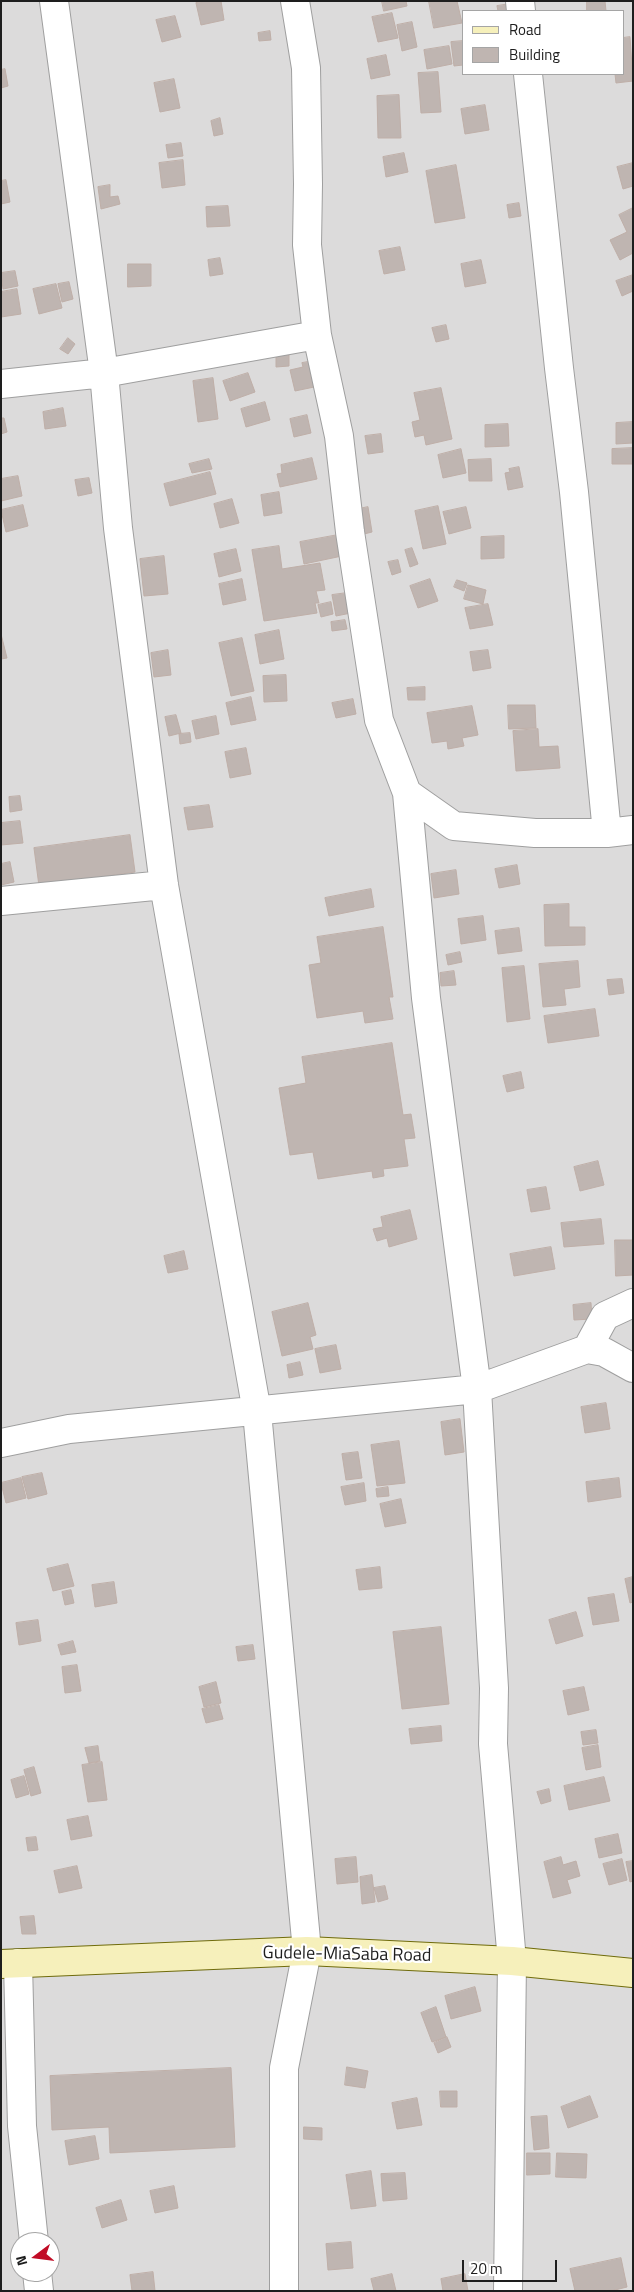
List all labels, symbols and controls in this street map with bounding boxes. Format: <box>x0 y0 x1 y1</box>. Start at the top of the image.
legend <box>462 10 624 75</box>
text: Road <box>509 18 541 41</box>
text: Building <box>509 43 560 66</box>
street label: Gudele-MiaSaba Road <box>262 1943 432 1967</box>
north arrow <box>10 2232 60 2282</box>
scale bar <box>464 2250 559 2282</box>
text: N <box>10 2253 32 2268</box>
text: 20 m <box>470 2257 503 2280</box>

